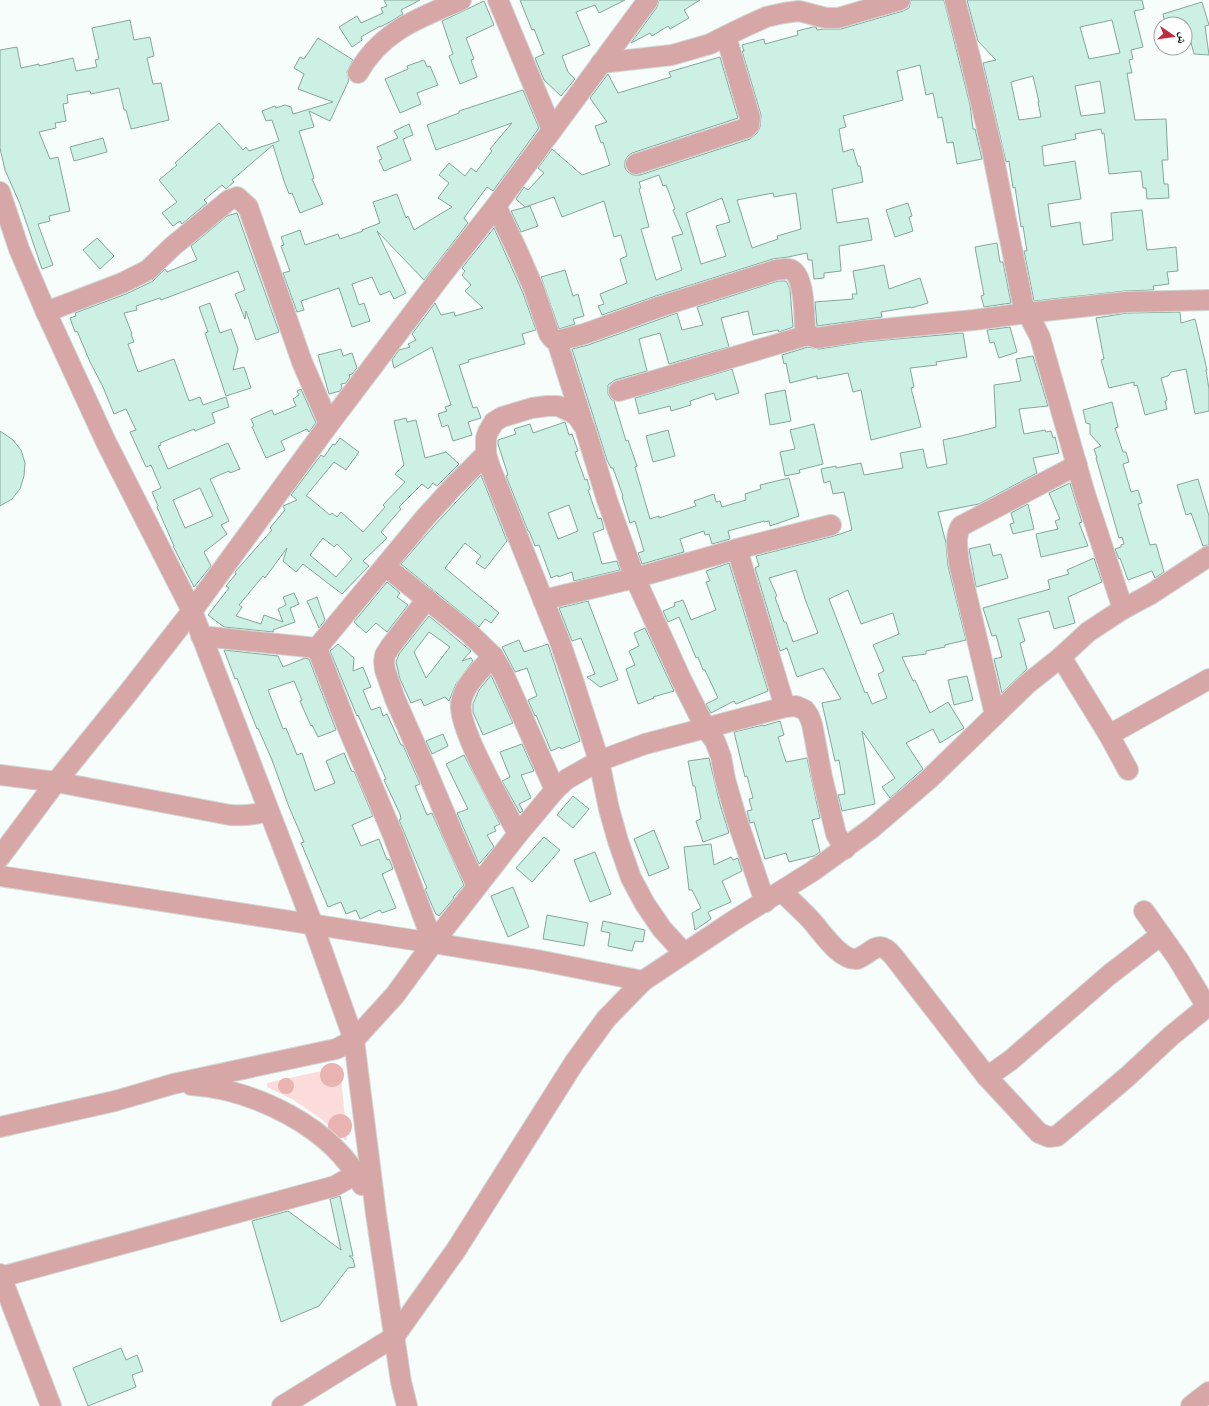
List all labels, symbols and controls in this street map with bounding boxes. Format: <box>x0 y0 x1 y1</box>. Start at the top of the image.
north arrow <box>1153 16 1193 56</box>
text: ش <box>1174 31 1190 46</box>

